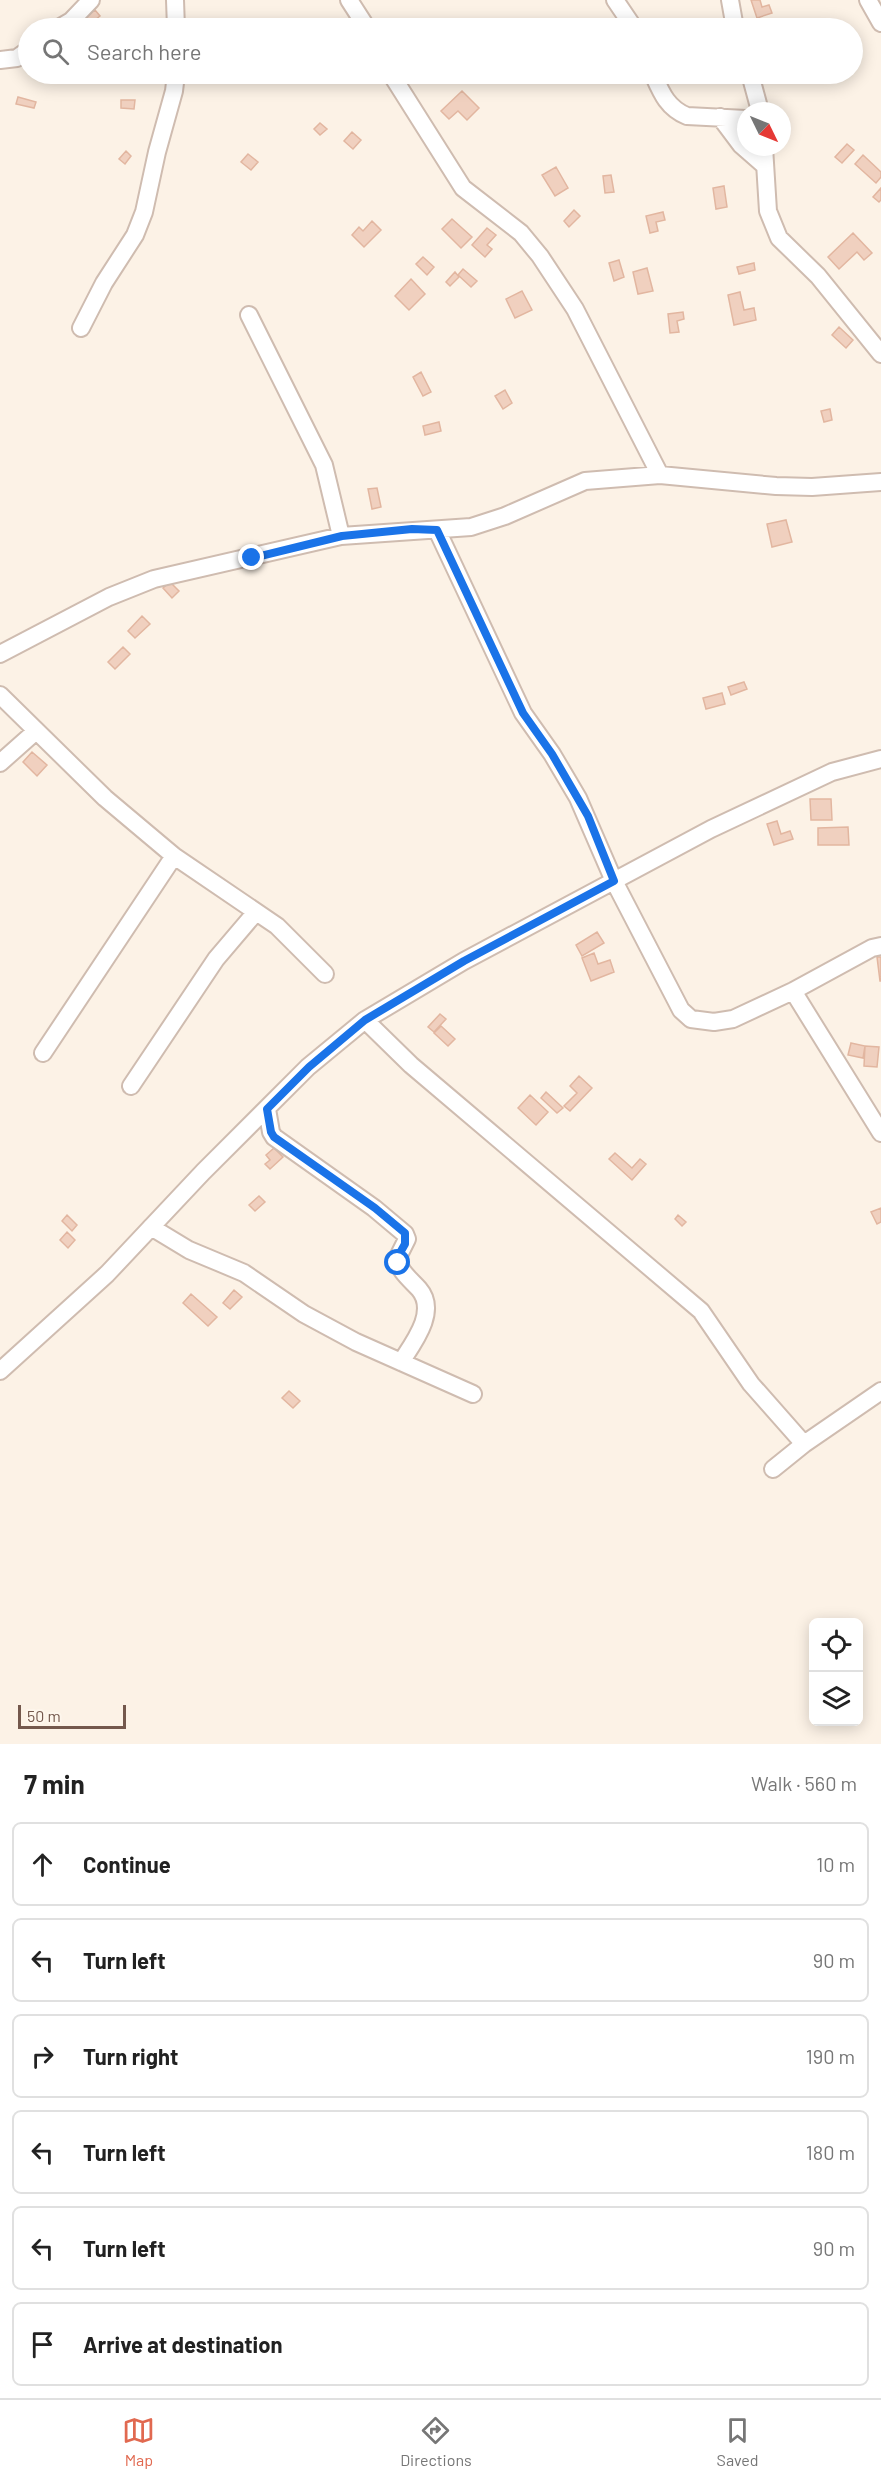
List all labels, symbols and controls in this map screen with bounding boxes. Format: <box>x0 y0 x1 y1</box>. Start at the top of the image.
search box <box>18 18 863 84</box>
icon: search <box>39 35 72 68</box>
text: Search here <box>87 38 201 64</box>
north arrow <box>737 102 791 156</box>
route end <box>238 544 264 570</box>
route start <box>384 1249 410 1275</box>
map controls <box>809 1618 863 1726</box>
button: locate <box>809 1618 863 1672</box>
button: layers <box>809 1672 863 1726</box>
scale bar <box>18 1702 126 1730</box>
text: 50 m <box>27 1706 61 1725</box>
text: 7 min <box>24 1768 85 1799</box>
text: Walk · 560 m <box>751 1771 857 1795</box>
icon: ahead <box>26 1848 59 1881</box>
text: Continue <box>83 1851 171 1877</box>
text: 10 m <box>816 1852 855 1876</box>
icon: left <box>26 1944 59 1977</box>
text: Turn left <box>83 1947 166 1973</box>
text: 90 m <box>813 1948 855 1972</box>
icon: right <box>26 2040 59 2073</box>
text: Turn right <box>83 2043 178 2069</box>
text: 190 m <box>806 2044 855 2068</box>
icon: left <box>26 2136 59 2169</box>
text: Turn left <box>83 2139 166 2165</box>
text: 180 m <box>806 2140 855 2164</box>
icon: left <box>26 2232 59 2265</box>
text: Turn left <box>83 2235 166 2261</box>
text: 90 m <box>813 2236 855 2260</box>
icon: arrive <box>26 2328 59 2361</box>
text: Arrive at destination <box>83 2331 282 2357</box>
tab: Map <box>122 2414 155 2469</box>
tab: Directions <box>400 2414 472 2469</box>
tab: Saved <box>717 2414 759 2469</box>

